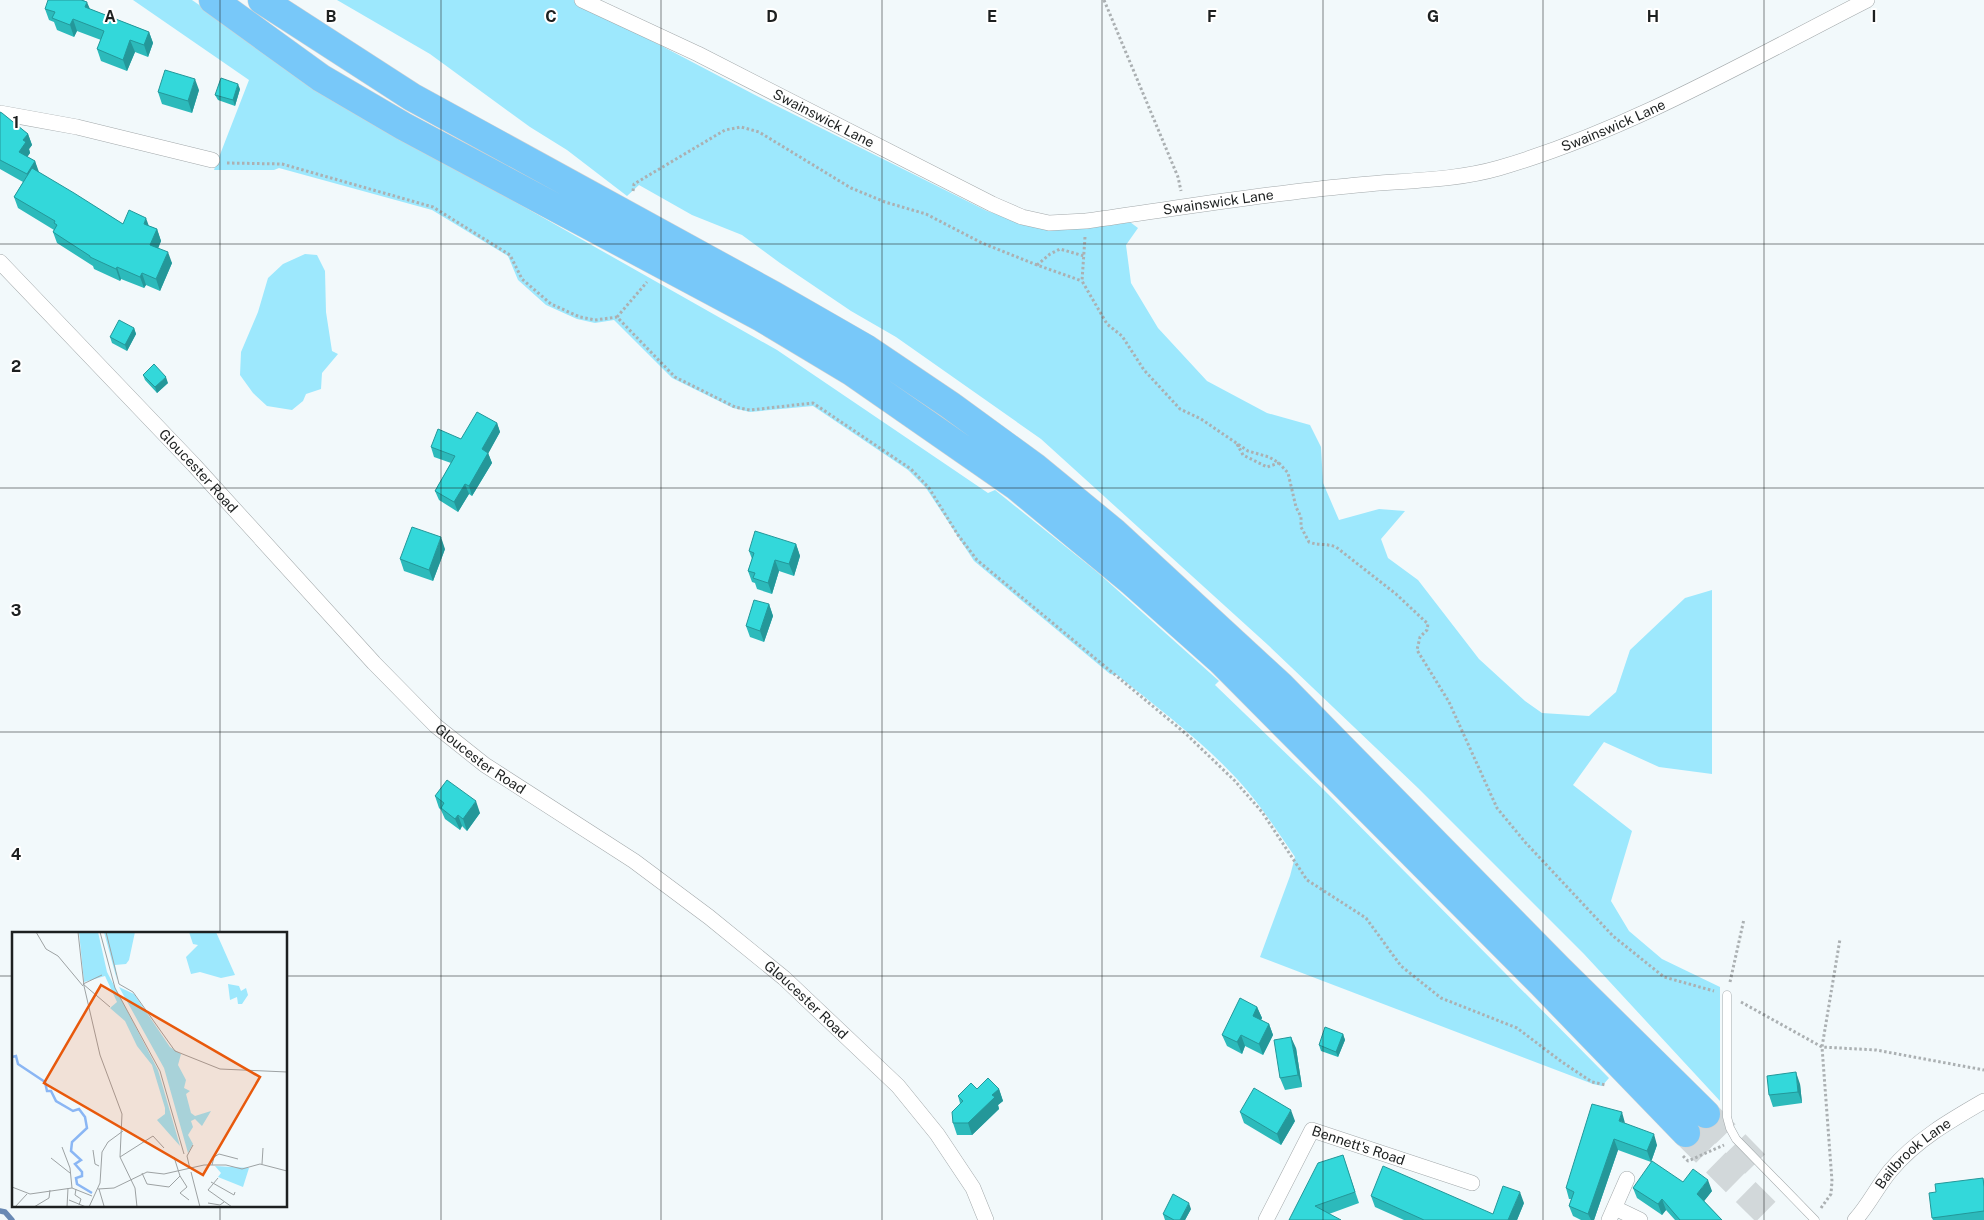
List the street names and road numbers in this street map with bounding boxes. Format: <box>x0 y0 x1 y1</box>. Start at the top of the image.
street label: Swainswick Lane <box>770 86 877 151</box>
street label: Swainswick Lane <box>1559 96 1668 155</box>
street label: Swainswick Lane <box>1162 186 1275 218</box>
street label: Gloucester Road <box>156 426 241 516</box>
street label: Gloucester Road <box>432 721 528 797</box>
street label: Gloucester Road <box>761 957 851 1042</box>
street label: Bailbrook Lane <box>1872 1115 1954 1192</box>
street label: Bennett's Road <box>1310 1123 1407 1168</box>

